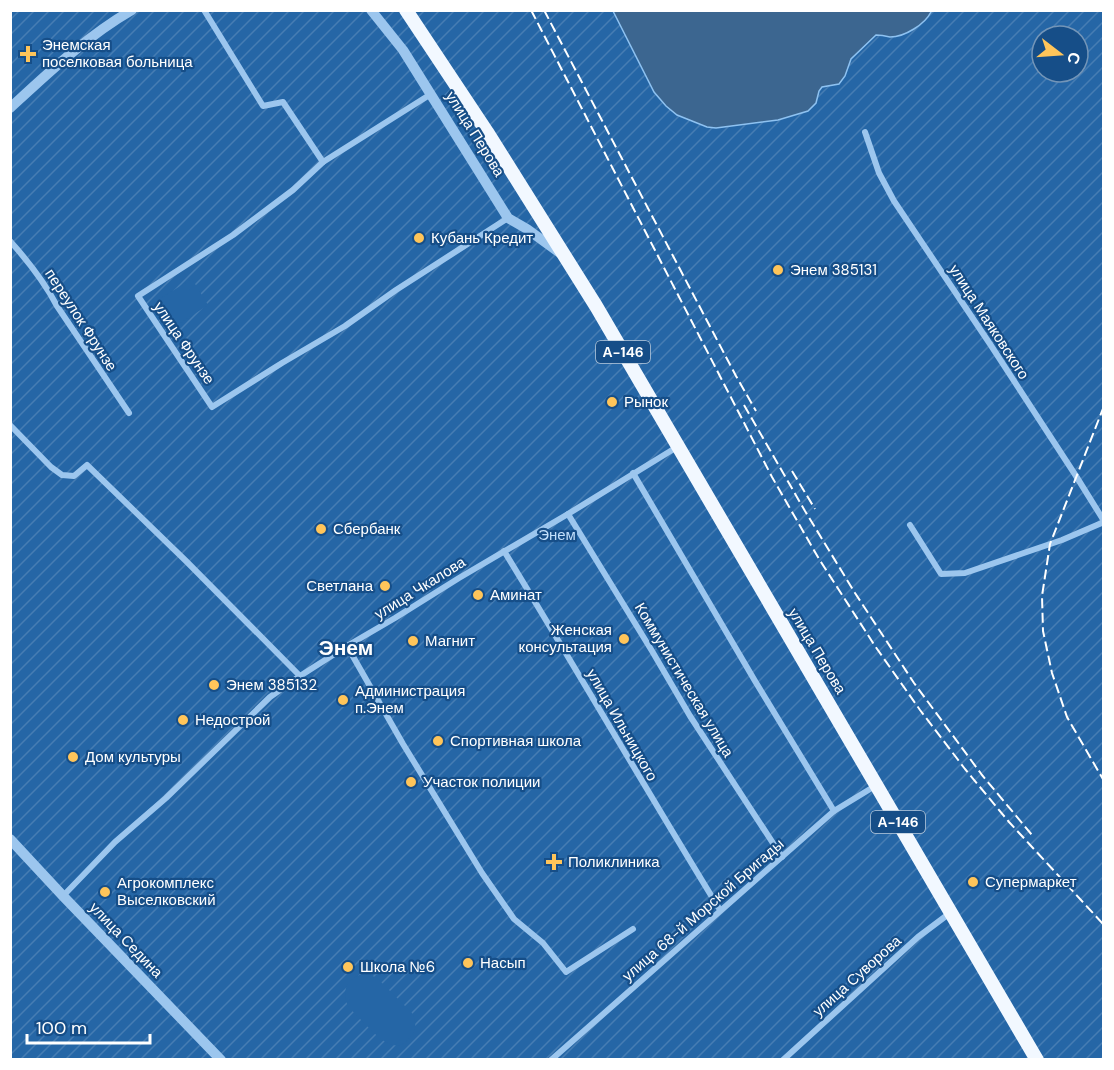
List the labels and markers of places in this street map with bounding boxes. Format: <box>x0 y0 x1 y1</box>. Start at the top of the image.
place label: Энемская поселковая больница <box>42 35 193 72</box>
marker: Энемская поселковая больница <box>19 45 37 63</box>
place label: Кубань Кредит <box>431 228 533 248</box>
marker: Кубань Кредит <box>412 231 426 245</box>
place label: Энем 385131 <box>790 260 877 280</box>
marker: Энем 385131 <box>771 263 785 277</box>
place label: Рынок <box>624 392 668 412</box>
marker: Рынок <box>605 395 619 409</box>
place label: Сбербанк <box>333 519 401 539</box>
marker: Сбербанк <box>314 522 328 536</box>
place label: Светлана <box>306 576 374 596</box>
marker: Светлана <box>378 579 392 593</box>
place label: Аминат <box>490 585 542 605</box>
marker: Аминат <box>471 588 485 602</box>
place label: Женская консультация <box>518 620 612 657</box>
place label: Магнит <box>425 631 475 651</box>
marker: Женская консультация <box>617 632 631 646</box>
marker: Магнит <box>406 634 420 648</box>
place label: Энем 385132 <box>226 675 317 695</box>
marker: Энем 385132 <box>207 678 221 692</box>
place label: Администрация п.Энем <box>355 681 465 718</box>
marker: Администрация п.Энем <box>336 693 350 707</box>
place label: Недострой <box>195 710 270 730</box>
marker: Недострой <box>176 713 190 727</box>
place label: Спортивная школа <box>450 731 582 751</box>
marker: Спортивная школа <box>431 734 445 748</box>
place label: Дом культуры <box>85 747 181 767</box>
marker: Дом культуры <box>66 750 80 764</box>
place label: Участок полиции <box>423 772 540 792</box>
marker: Участок полиции <box>404 775 418 789</box>
place label: Поликлиника <box>568 852 660 872</box>
marker: Поликлиника <box>545 853 563 871</box>
place label: Супермаркет <box>985 872 1077 892</box>
place label: Агрокомплекс Выселковский <box>117 873 216 910</box>
marker: Супермаркет <box>966 875 980 889</box>
marker: Агрокомплекс Выселковский <box>98 885 112 899</box>
place label: Насып <box>480 953 526 973</box>
marker: Насып <box>461 956 475 970</box>
place label: Школа №6 <box>360 957 435 977</box>
marker: Школа №6 <box>341 960 355 974</box>

